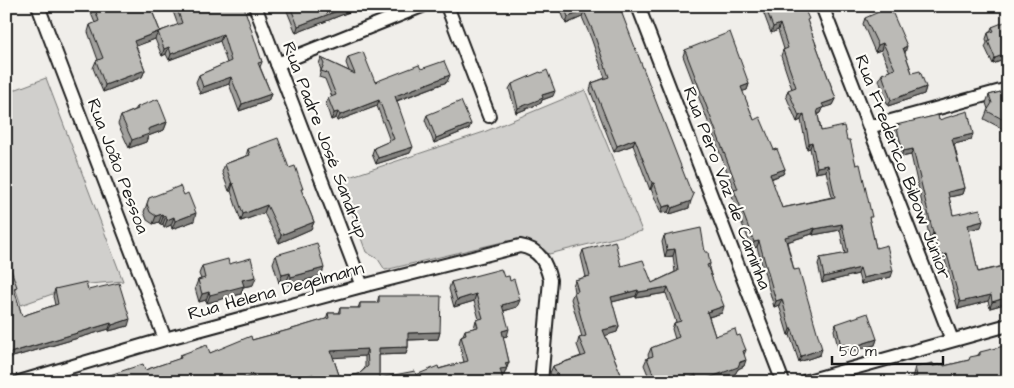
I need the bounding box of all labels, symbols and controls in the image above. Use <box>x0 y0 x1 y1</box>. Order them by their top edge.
street label: Rua Padre José Sandrup <box>276 38 374 242</box>
street label: Rua Frederico Bibow Júnior <box>849 51 957 283</box>
street label: Rua Pero Vaz de Caminha <box>677 83 777 293</box>
street label: Rua João Pessoa <box>81 95 155 237</box>
street label: Rua Helena Degelmann <box>185 255 367 328</box>
scale bar <box>832 333 943 365</box>
text: 50 m <box>839 341 877 362</box>

